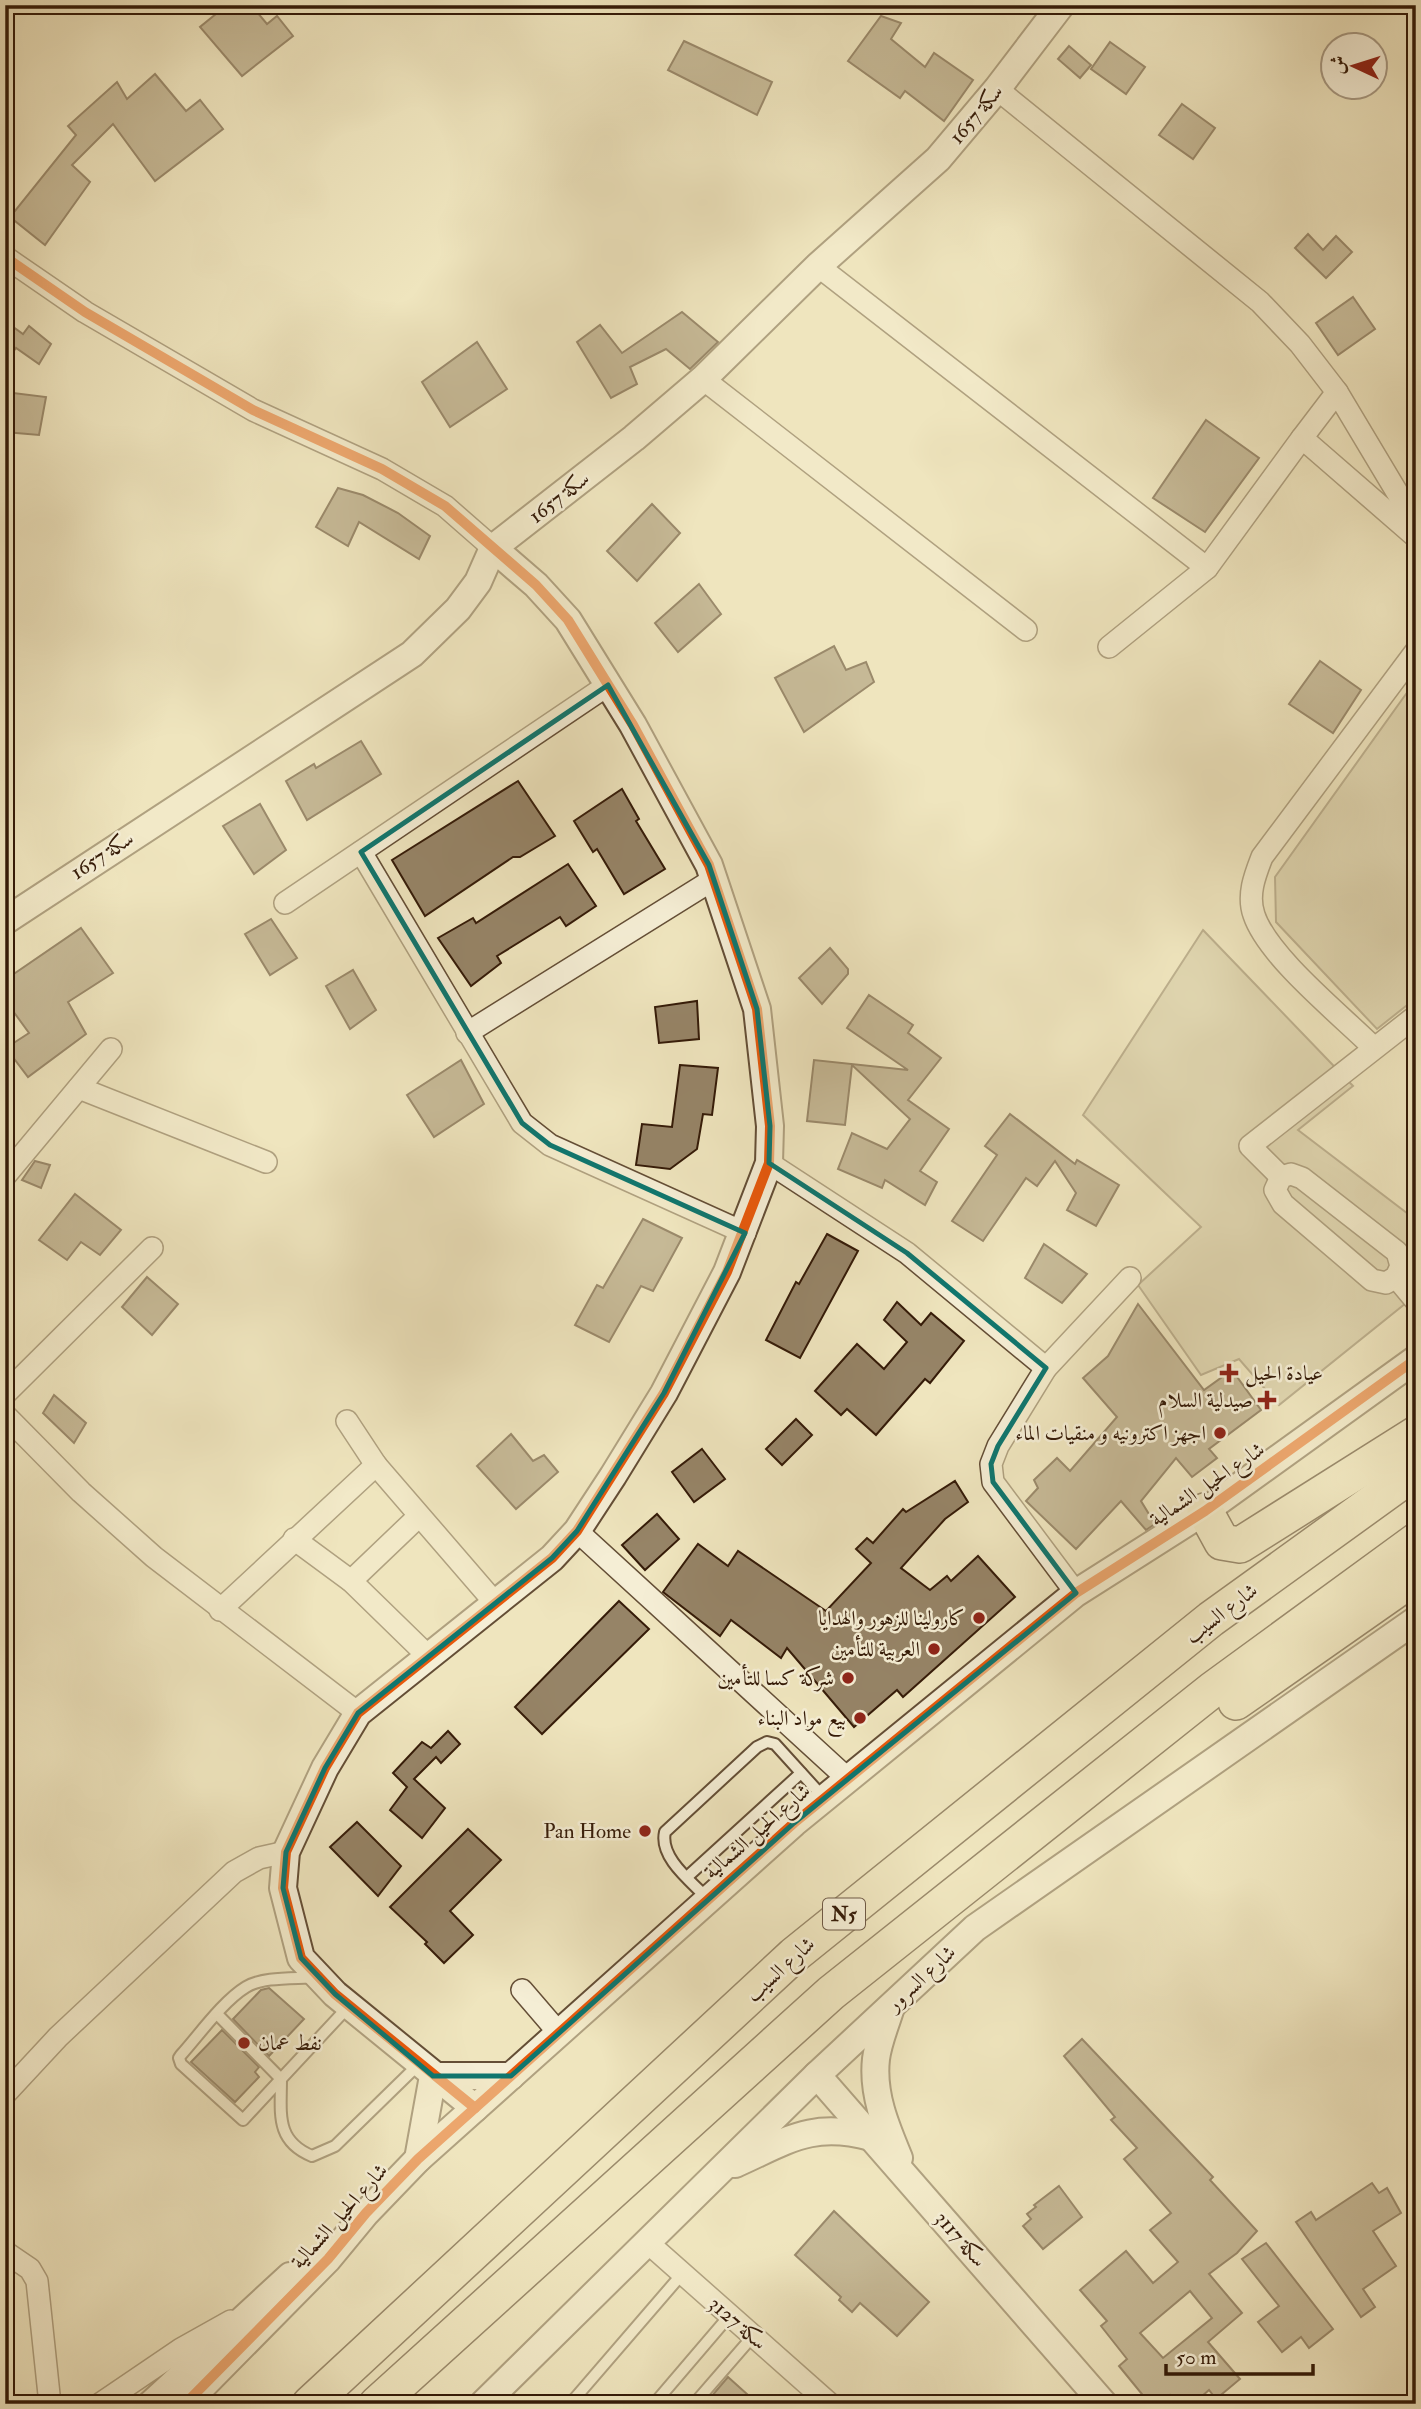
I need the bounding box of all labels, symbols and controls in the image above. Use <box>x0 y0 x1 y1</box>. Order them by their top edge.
north arrow <box>1320 32 1390 102</box>
text: ش <box>1325 55 1351 75</box>
street label: سكة 1657 <box>944 79 1009 150</box>
street label: سكة 1657 <box>523 465 595 530</box>
street label: سكة 1657 <box>66 825 139 886</box>
place label: عيادة الحيل <box>1245 1360 1323 1388</box>
marker: عيادة الحيل <box>1219 1363 1239 1383</box>
place label: صيدلية السلام <box>1158 1387 1253 1418</box>
marker: صيدلية السلام <box>1259 1392 1275 1408</box>
place label: اجهز اكترونيه و منقيات الماء <box>1015 1420 1206 1447</box>
marker: اجهز اكترونيه و منقيات الماء <box>1212 1425 1228 1441</box>
street label: شارع الحيل الشمالية <box>1145 1436 1272 1536</box>
street label: شارع السيب <box>1179 1577 1266 1653</box>
place label: كارولينا للزهور والهدايا <box>818 1605 965 1632</box>
marker: كارولينا للزهور والهدايا <box>971 1610 987 1626</box>
place label: العربية للتأمين <box>831 1634 920 1663</box>
marker: العربية للتأمين <box>926 1641 942 1657</box>
place label: شركة كسا للتأمين <box>717 1663 834 1692</box>
marker: شركة كسا للتأمين <box>840 1670 856 1686</box>
place label: بيع مواد البناء <box>757 1705 846 1737</box>
marker: بيع مواد البناء <box>852 1710 868 1726</box>
street label: شارع الحيل الشمالية <box>698 1777 819 1888</box>
place label: Pan Home <box>543 1818 631 1845</box>
marker: Pan Home <box>637 1823 653 1839</box>
road number: N5 <box>823 1898 865 1930</box>
street label: شارع السيب <box>740 1931 824 2011</box>
street label: شارع السرور <box>879 1939 965 2022</box>
place label: نفط عمان <box>258 2030 322 2057</box>
marker: نفط عمان <box>236 2035 252 2051</box>
street label: شارع الحيل الشمالية <box>285 2158 397 2278</box>
street label: سكة 3117 <box>929 2206 992 2273</box>
street label: سكة 3127 <box>703 2291 773 2356</box>
scale bar <box>1166 2332 1312 2376</box>
text: 50 m <box>1176 2344 1217 2371</box>

